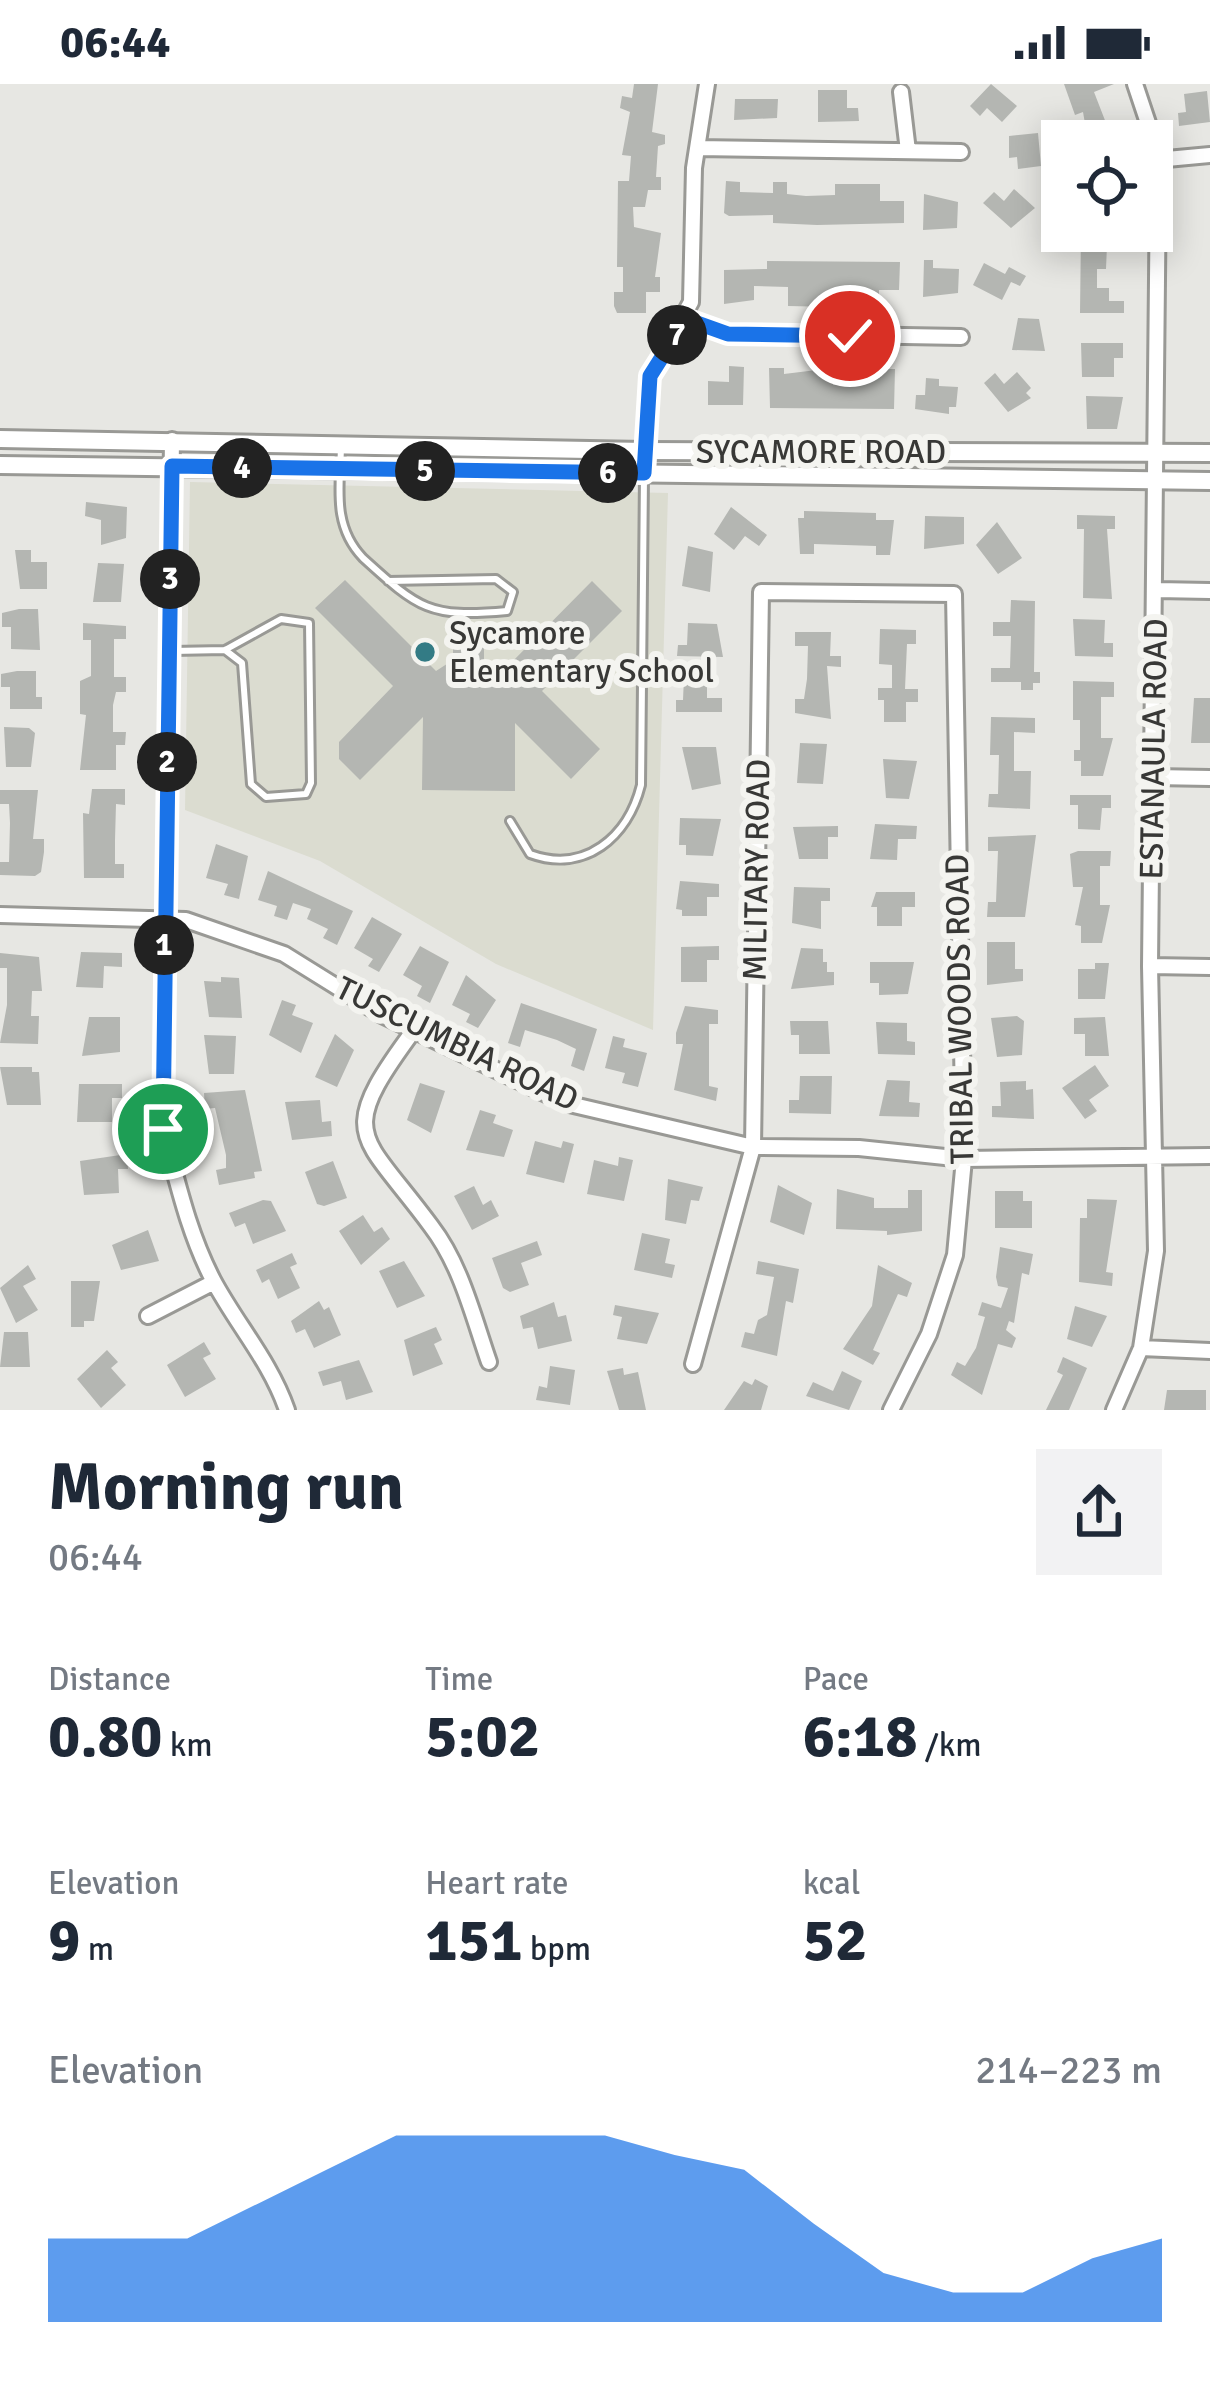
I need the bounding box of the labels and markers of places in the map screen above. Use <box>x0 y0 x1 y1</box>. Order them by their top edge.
pin <box>799 285 901 387</box>
pin: 7 <box>647 305 707 365</box>
pin: 4 <box>212 438 272 498</box>
pin: 5 <box>395 441 455 501</box>
pin: 6 <box>578 443 638 503</box>
pin: 3 <box>140 549 200 609</box>
place label: Sycamore Elementary School <box>449 613 714 692</box>
marker: Sycamore Elementary School <box>412 639 438 665</box>
pin: 2 <box>137 732 197 792</box>
pin: 1 <box>134 915 194 975</box>
pin <box>112 1078 214 1180</box>

